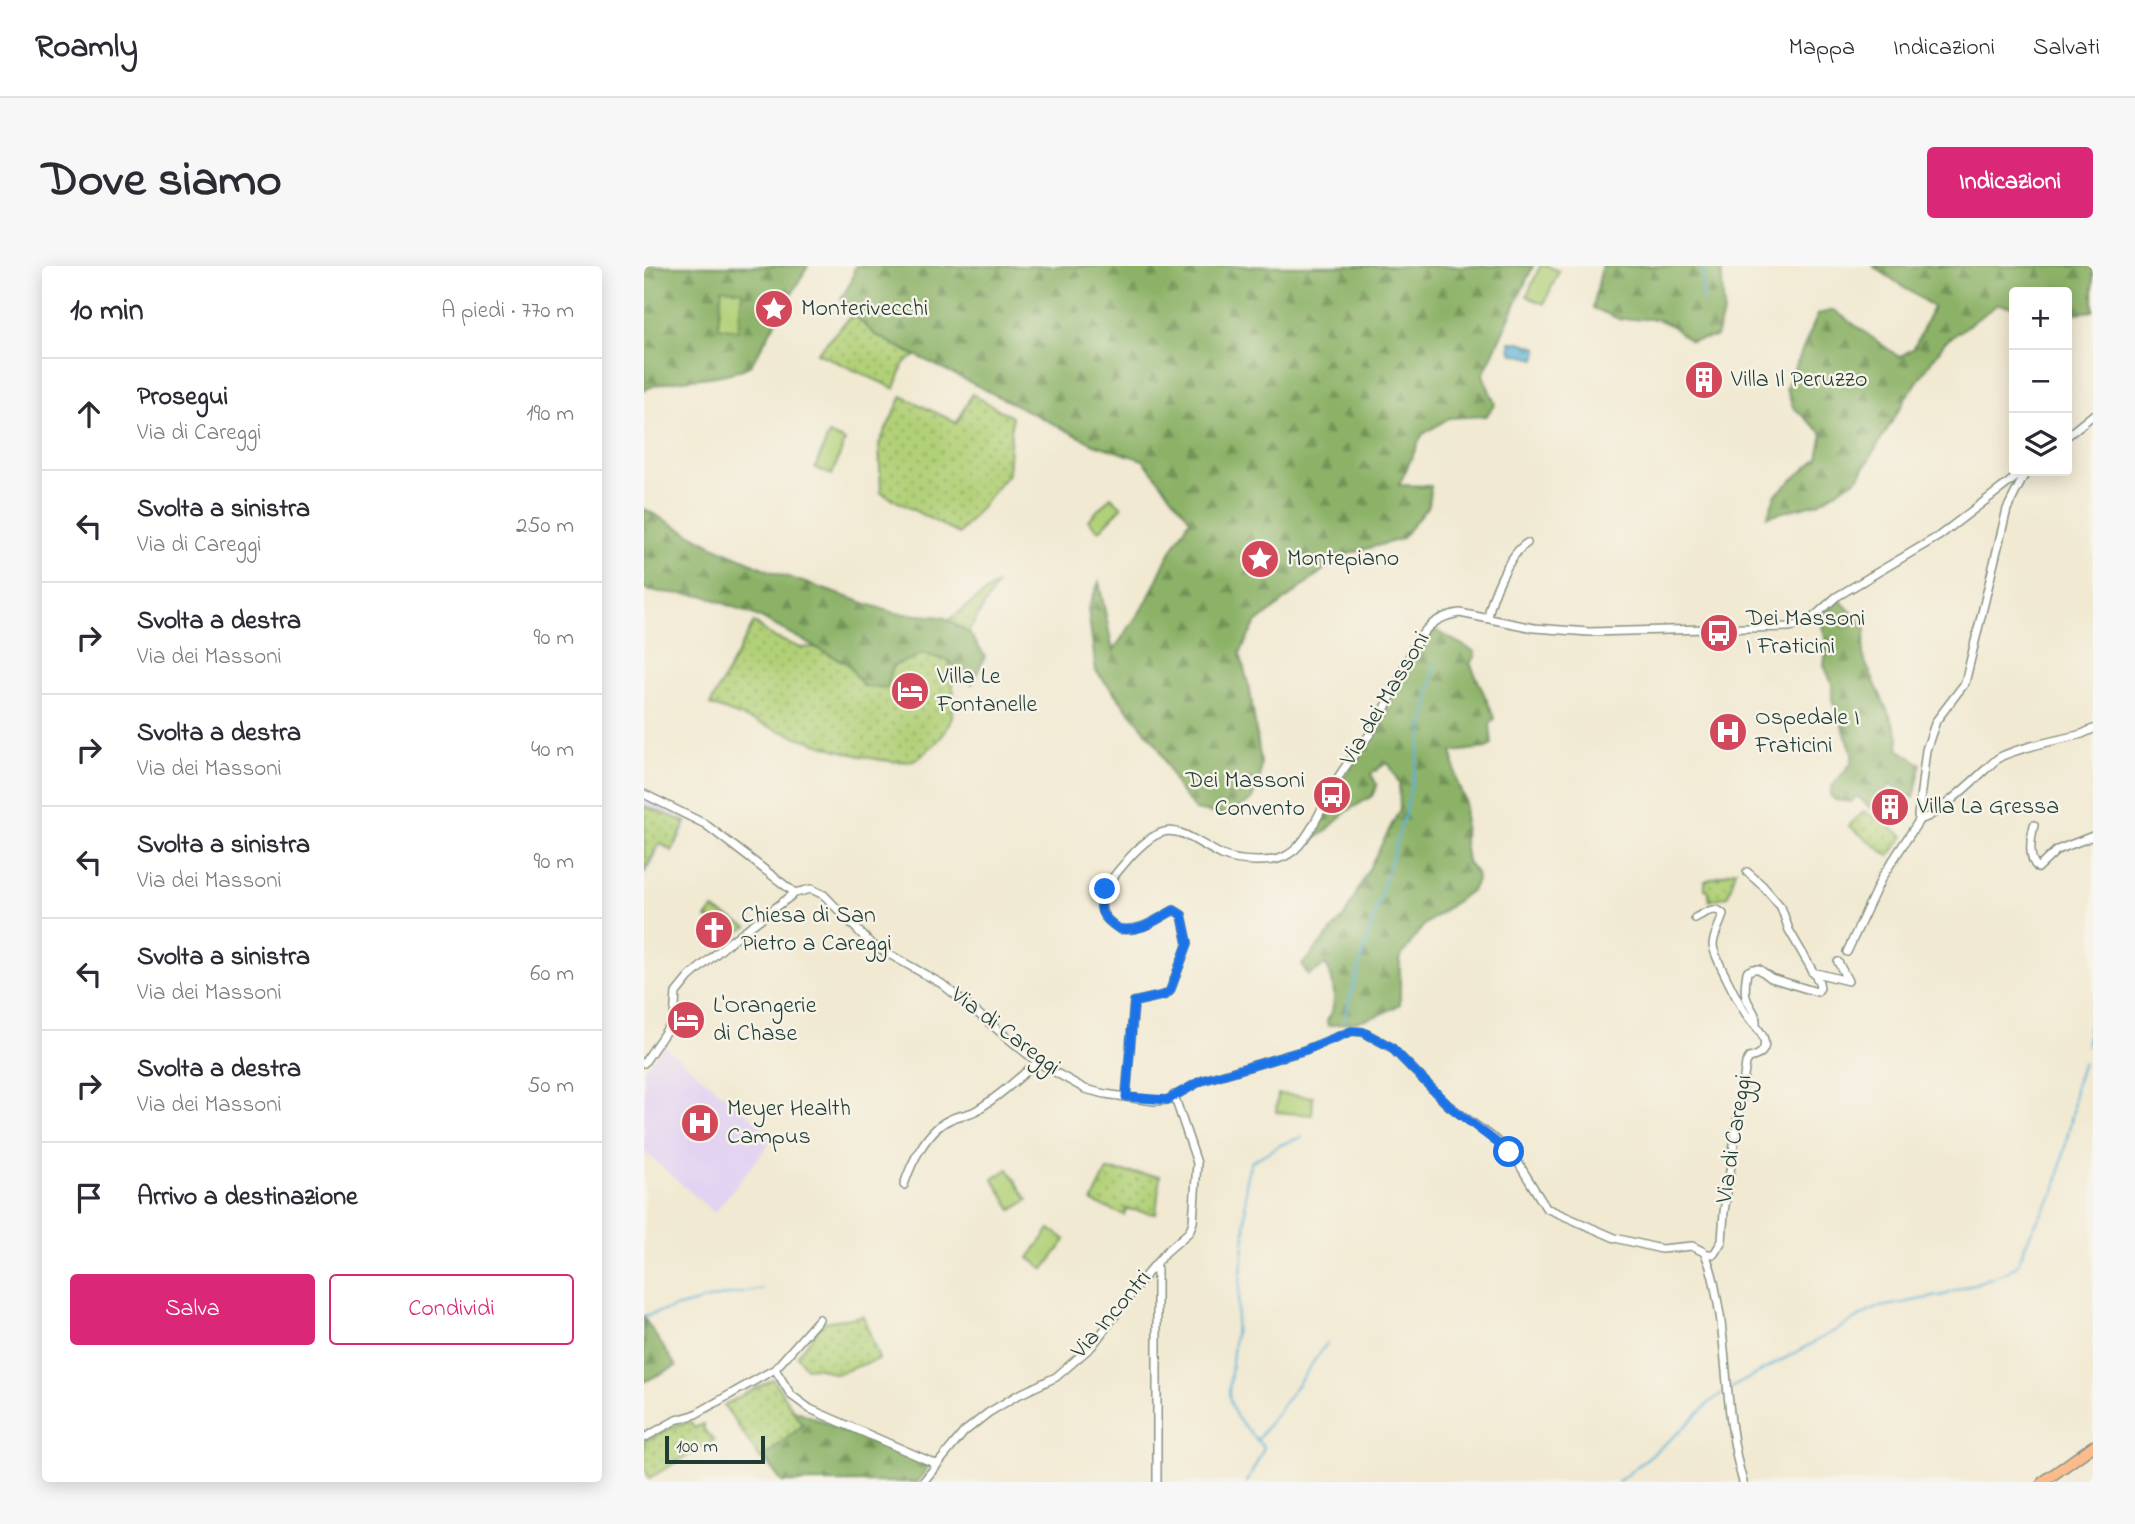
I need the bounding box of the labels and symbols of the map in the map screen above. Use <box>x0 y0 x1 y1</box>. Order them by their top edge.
place icon: Monterivecchi <box>753 288 795 330</box>
place label: Monterivecchi <box>801 292 928 327</box>
building icon: Villa Il Peruzzo <box>1683 359 1725 401</box>
place label: Villa Il Peruzzo <box>1730 363 1867 398</box>
place icon: Montepiano <box>1239 538 1281 580</box>
place label: Montepiano <box>1287 542 1399 577</box>
place label: Dei Massoni I Fraticini <box>1745 602 1865 665</box>
bus stop icon: Dei Massoni I Fraticini <box>1698 612 1740 654</box>
street label: Via dei Massoni <box>1332 625 1440 774</box>
place label: Villa Le Fontanelle <box>936 660 1037 723</box>
hotel icon: Villa Le Fontanelle <box>889 670 931 712</box>
place label: Ospedale I Fraticini <box>1754 701 1860 764</box>
hospital icon: Ospedale I Fraticini <box>1707 711 1749 753</box>
place label: Dei Massoni Convento <box>1185 764 1305 827</box>
bus stop icon: Dei Massoni Convento <box>1311 774 1353 816</box>
building icon: Villa La Gressa <box>1869 786 1911 828</box>
place label: Villa La Gressa <box>1916 790 2059 825</box>
route end <box>1089 873 1120 904</box>
place label: Chiesa di San Pietro a Careggi <box>741 899 892 962</box>
church icon: Chiesa di San Pietro a Careggi <box>693 909 735 951</box>
street label: Via di Careggi <box>942 978 1067 1085</box>
place label: L'Orangerie di Chase <box>713 989 817 1052</box>
hotel icon: L'Orangerie di Chase <box>665 999 707 1041</box>
street label: Via di Careggi <box>1707 1072 1762 1207</box>
place label: Meyer Health Campus <box>727 1092 851 1155</box>
hospital icon: Meyer Health Campus <box>679 1102 721 1144</box>
route start <box>1493 1136 1524 1167</box>
street label: Via Incontri <box>1063 1263 1161 1368</box>
scale bar <box>665 1433 765 1465</box>

